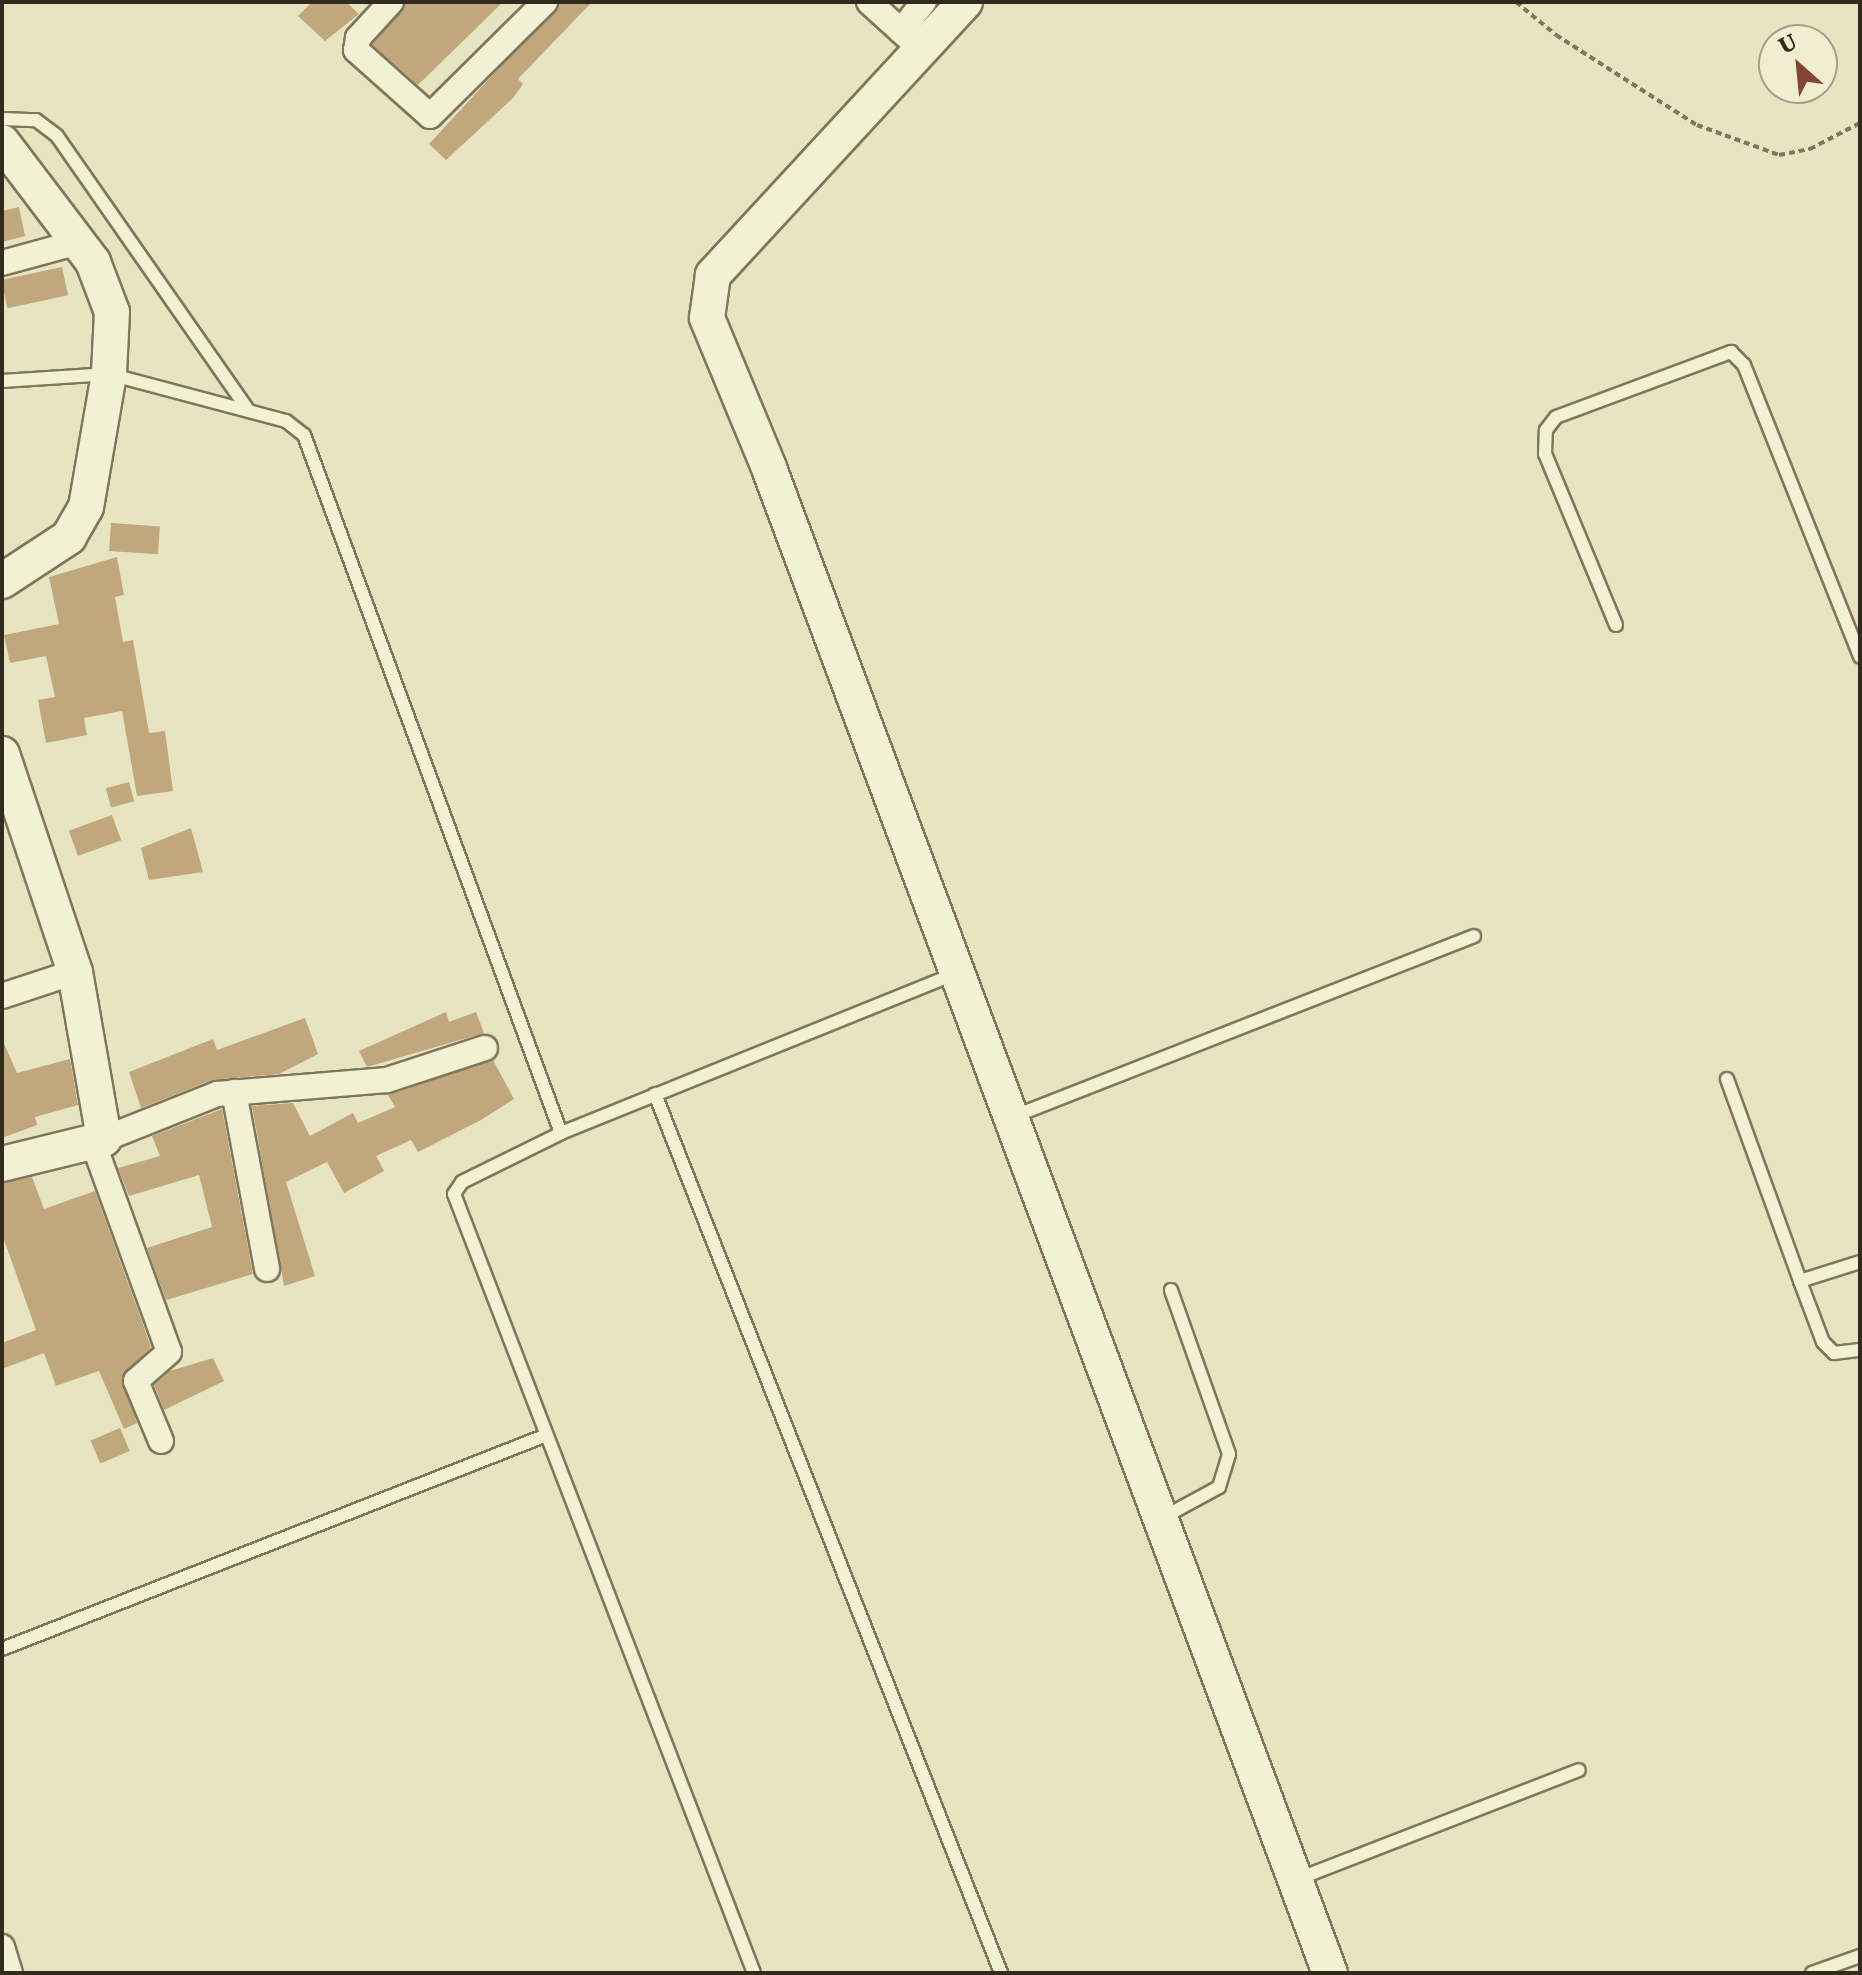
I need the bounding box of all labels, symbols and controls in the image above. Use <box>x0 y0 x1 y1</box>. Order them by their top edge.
north arrow <box>1758 24 1838 104</box>
text: U <box>1775 29 1801 59</box>

